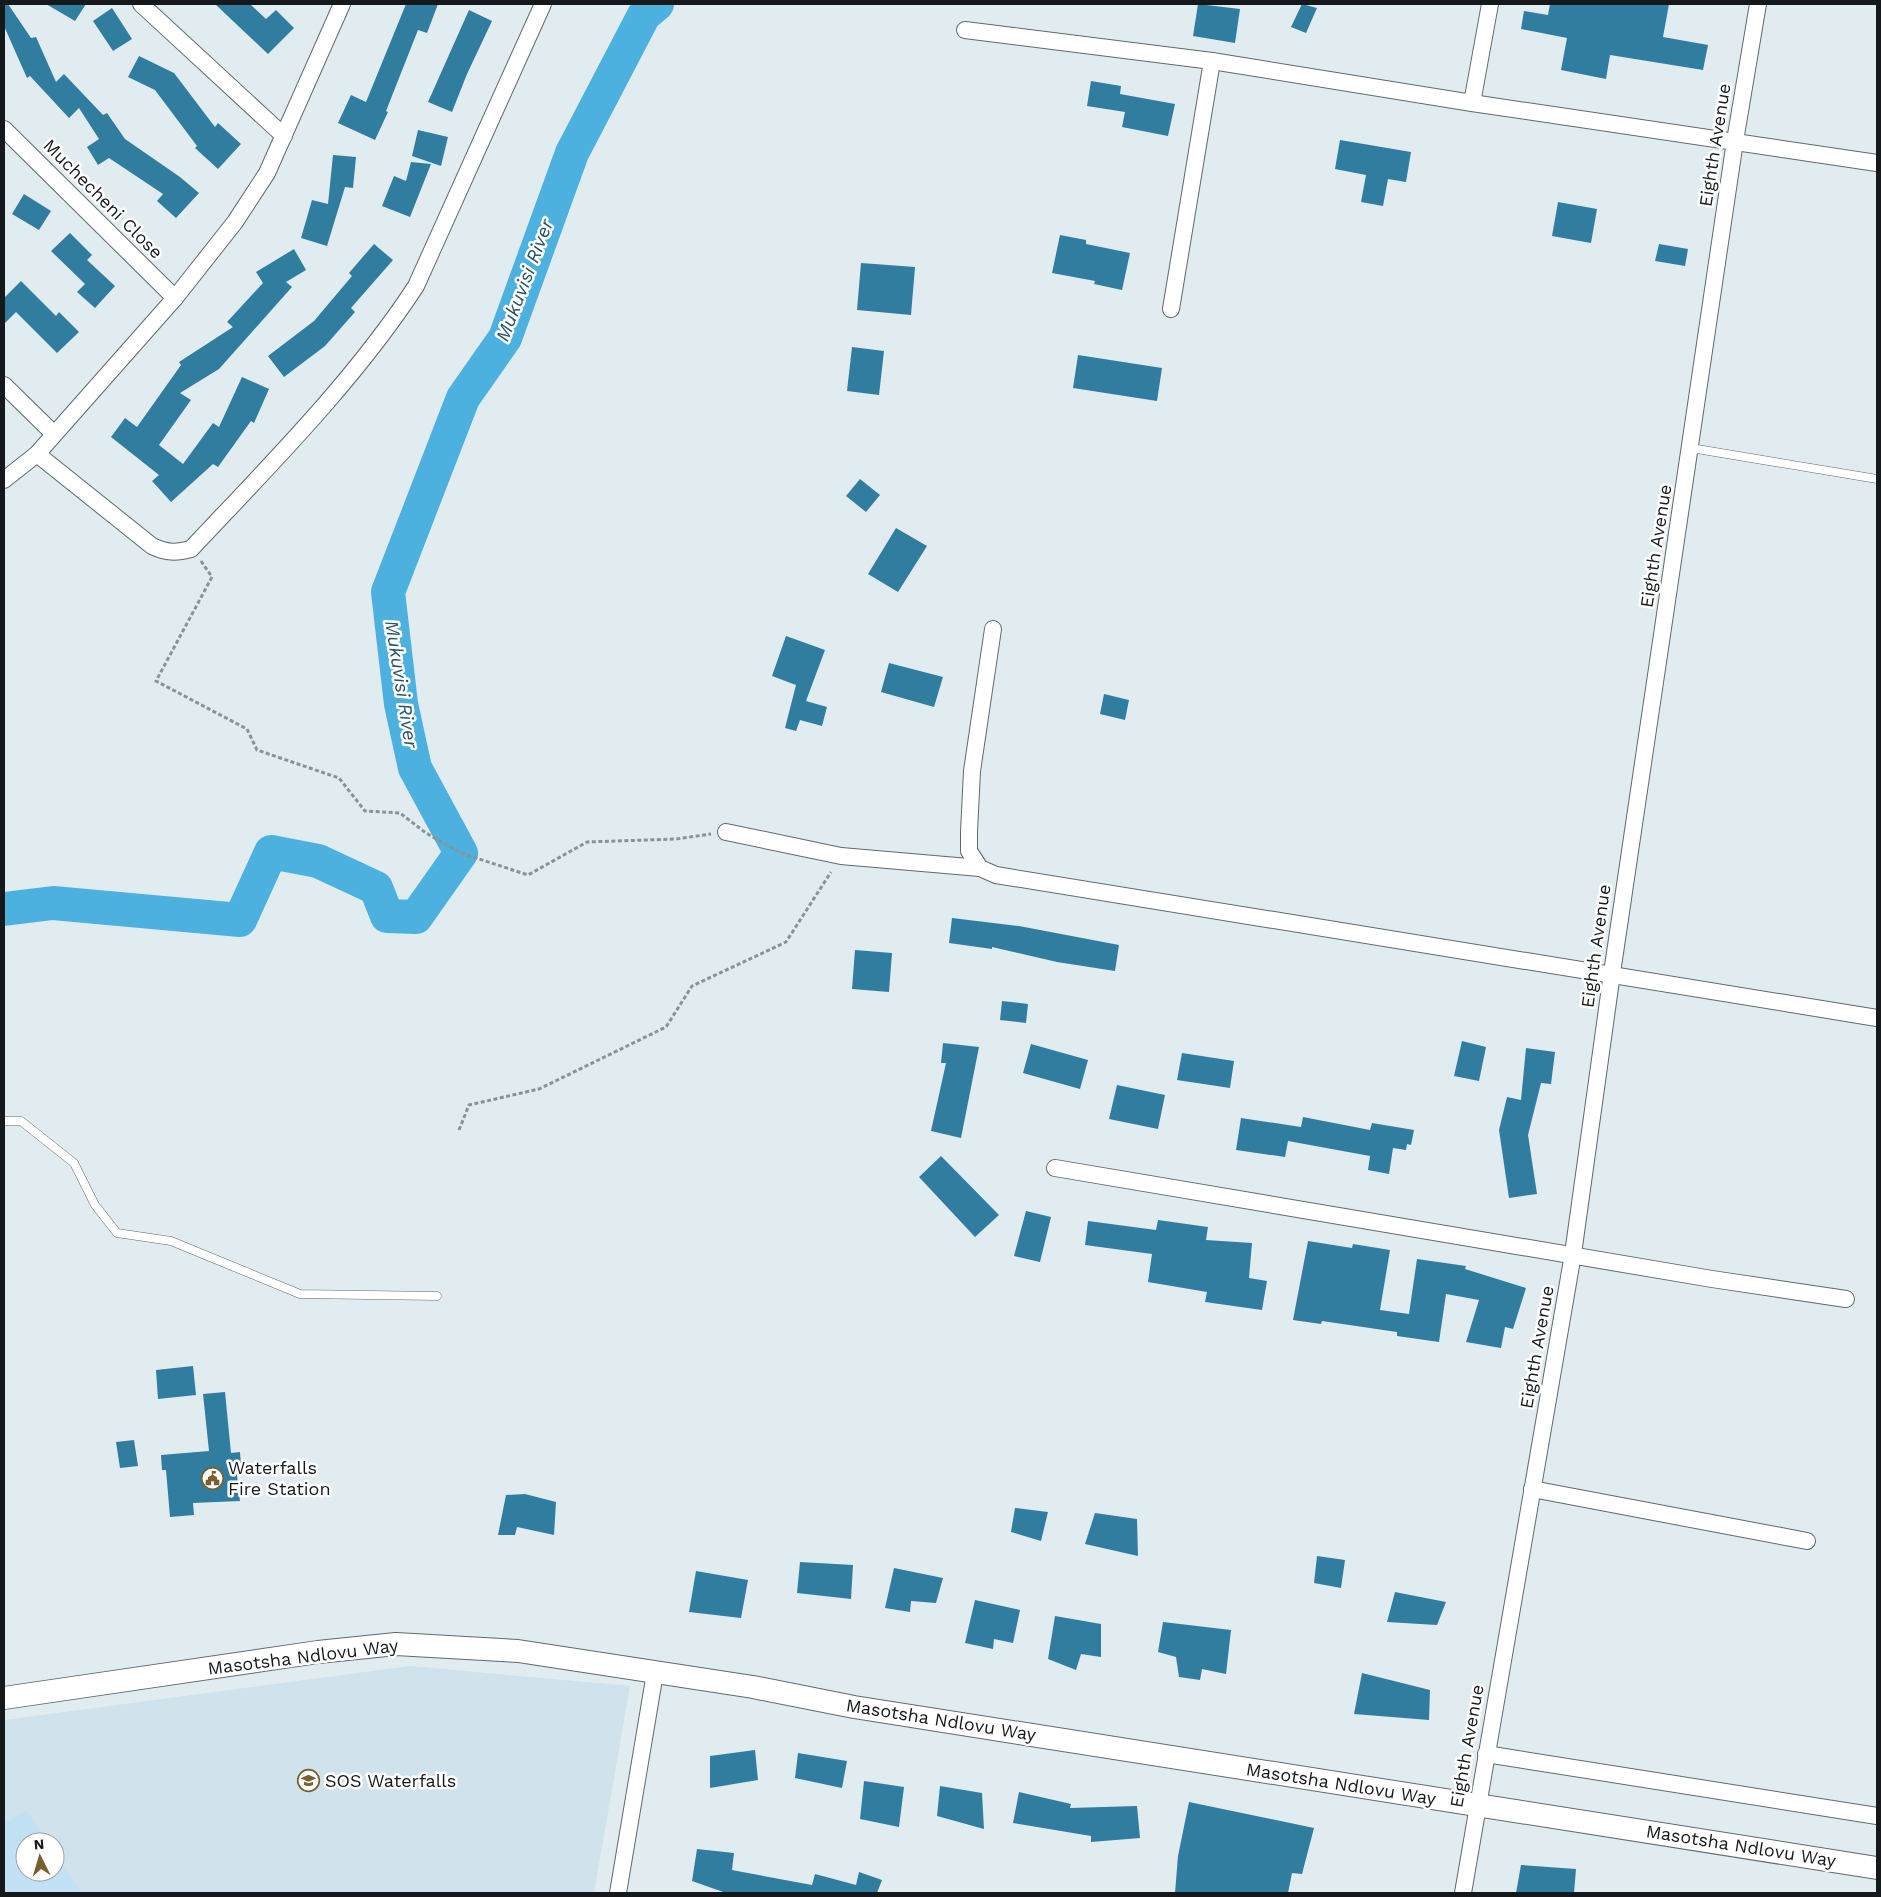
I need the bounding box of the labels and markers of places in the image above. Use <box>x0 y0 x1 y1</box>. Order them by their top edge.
place label: Waterfalls Fire Station <box>228 1457 331 1499</box>
public building icon: Waterfalls Fire Station <box>200 1466 224 1490</box>
school or university icon: SOS Waterfalls <box>297 1769 321 1793</box>
place label: SOS Waterfalls <box>325 1770 456 1791</box>

